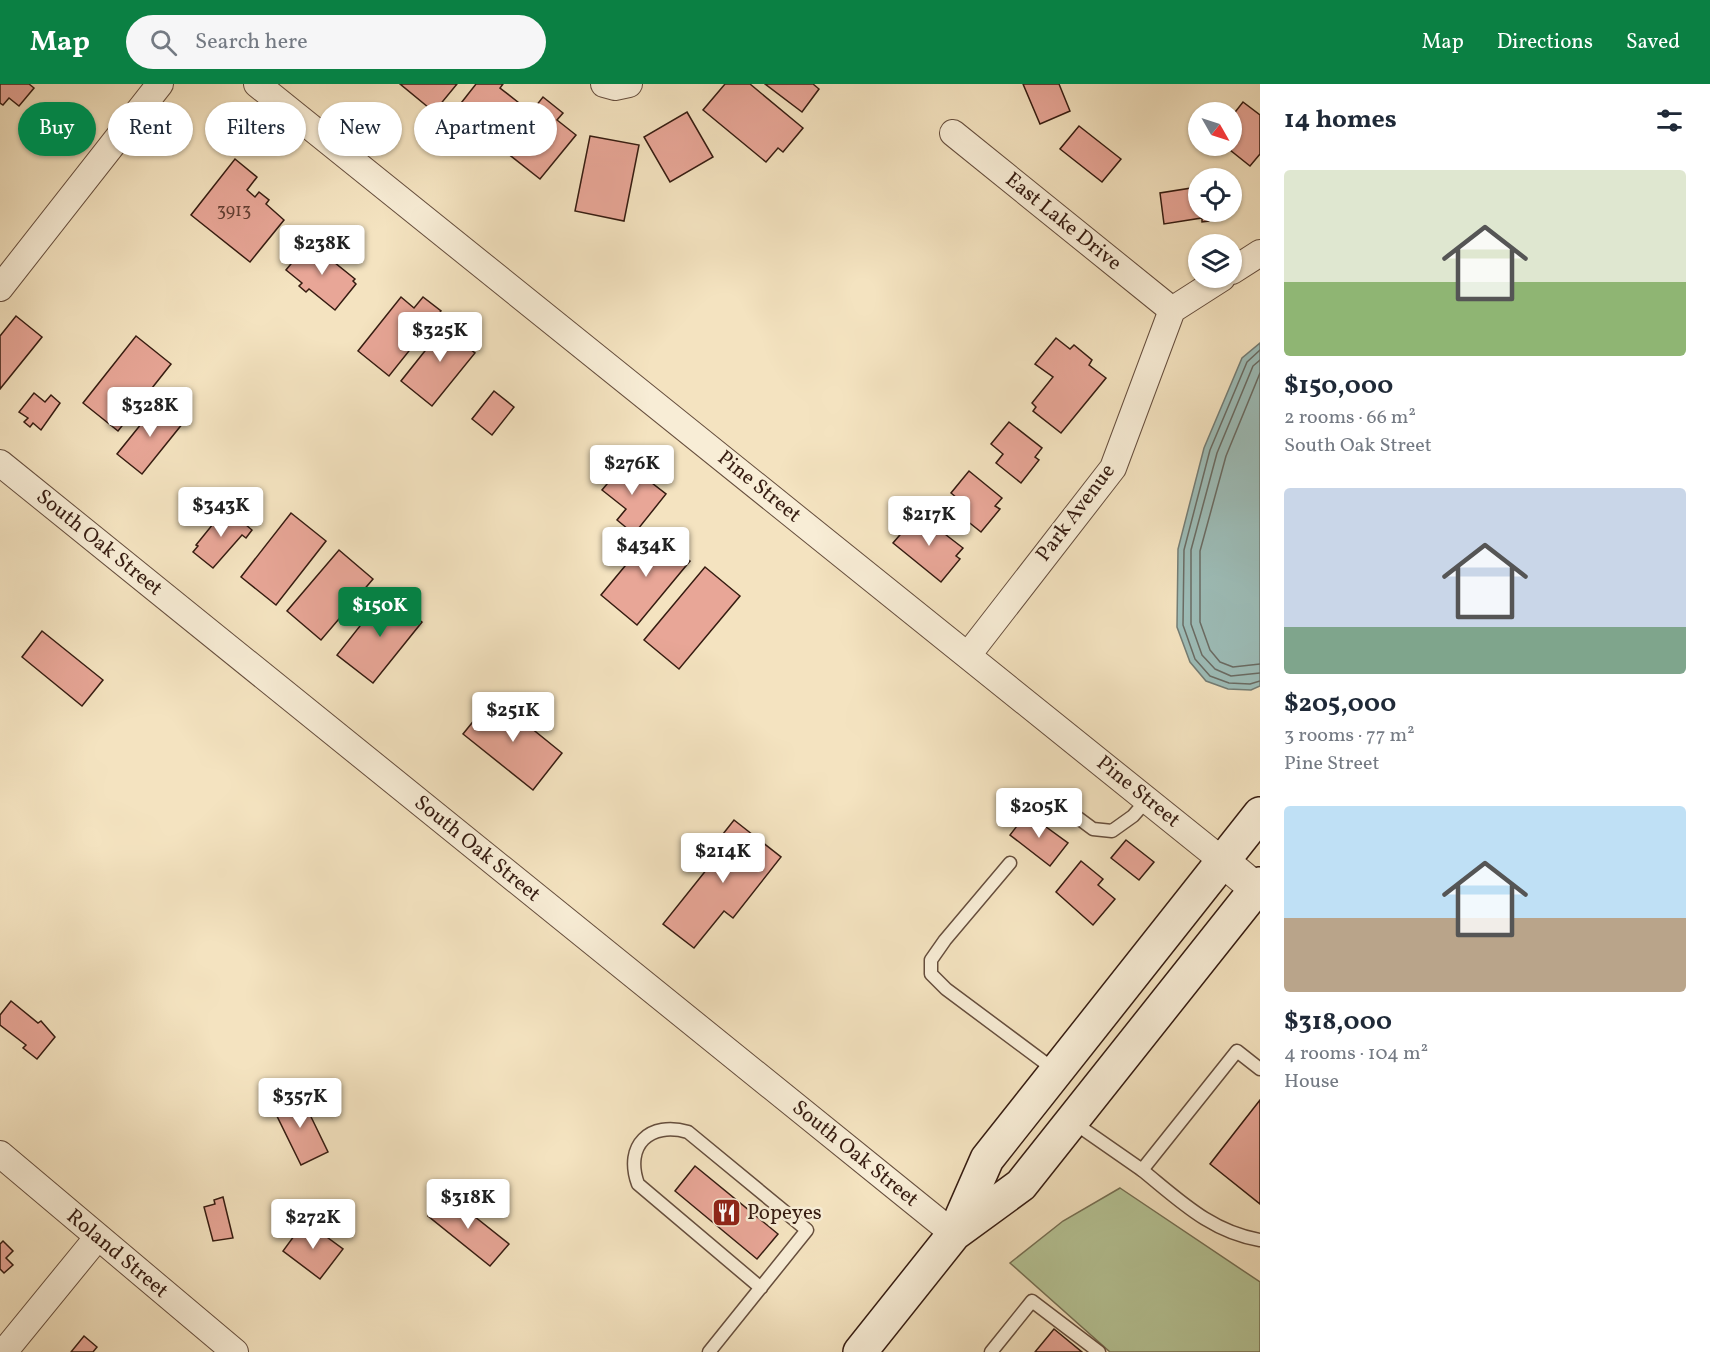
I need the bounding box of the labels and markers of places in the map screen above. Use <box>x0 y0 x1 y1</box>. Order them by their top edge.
pin: $238K <box>280 225 364 276</box>
pin: $325K <box>398 312 482 363</box>
pin: $328K <box>108 387 192 438</box>
pin: $276K <box>590 445 674 496</box>
pin: $343K <box>179 487 263 538</box>
pin: $217K <box>887 496 971 547</box>
pin: $434K <box>604 527 688 578</box>
pin: $150K <box>338 587 422 638</box>
pin: $251K <box>471 692 555 743</box>
pin: $205K <box>997 788 1081 839</box>
pin: $214K <box>681 833 765 884</box>
pin: $357K <box>258 1078 342 1129</box>
pin: $318K <box>426 1179 510 1230</box>
restaurant icon: Popeyes <box>710 1197 742 1229</box>
pin: $272K <box>271 1199 355 1250</box>
place label: Popeyes <box>747 1199 822 1228</box>

